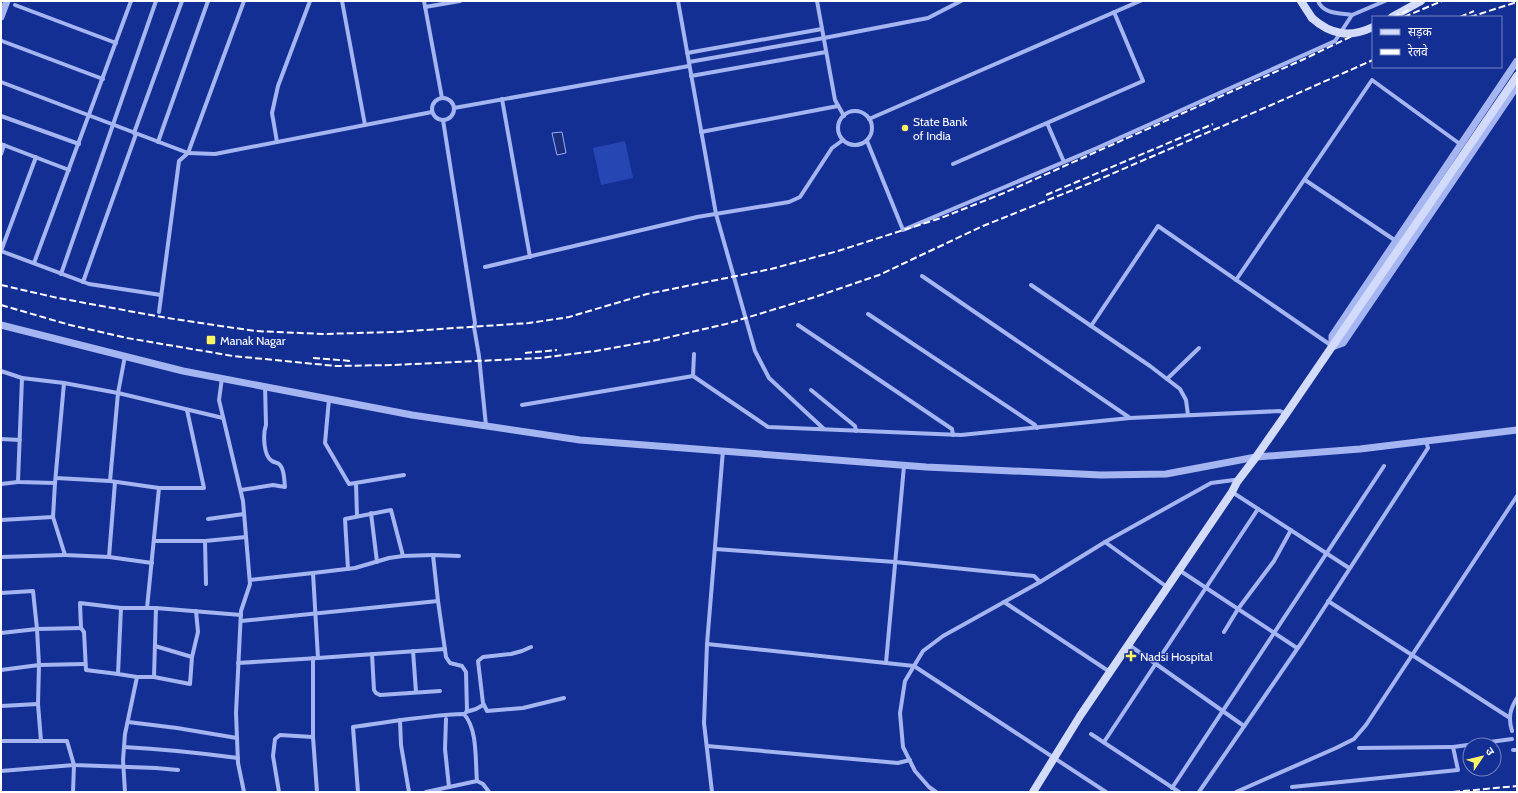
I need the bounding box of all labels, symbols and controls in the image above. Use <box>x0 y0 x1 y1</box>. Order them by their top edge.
legend <box>1372 16 1502 68</box>
text: सड़क <box>1408 24 1433 39</box>
text: रेलवे <box>1408 44 1428 59</box>
place label: State Bank of India <box>913 114 968 143</box>
marker: State Bank of India <box>900 123 910 133</box>
place label: Manak Nagar <box>220 333 286 348</box>
marker: Manak Nagar <box>205 334 217 346</box>
place label: Nadsi Hospital <box>1140 649 1213 664</box>
marker: Nadsi Hospital <box>1125 650 1137 662</box>
north arrow <box>1462 737 1502 777</box>
text: उ <box>1483 745 1498 758</box>

